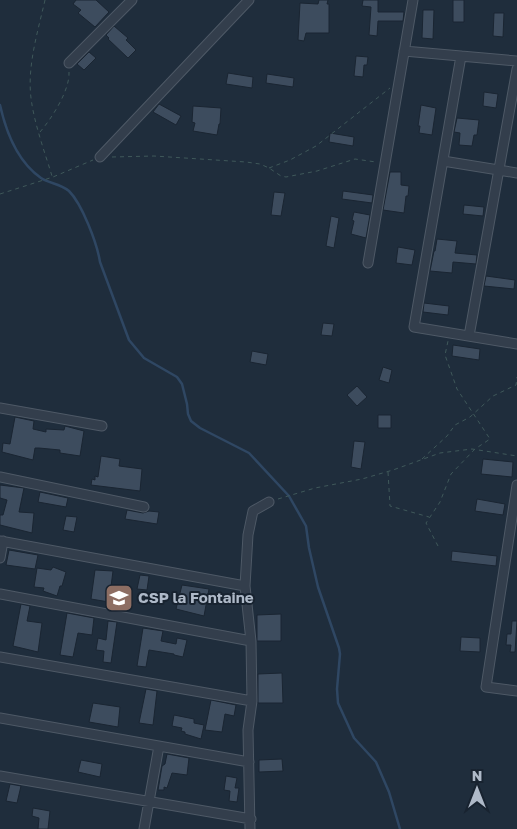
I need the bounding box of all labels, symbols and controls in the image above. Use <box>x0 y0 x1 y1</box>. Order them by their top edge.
school or university icon: CSP la Fontaine <box>104 583 134 613</box>
place label: CSP la Fontaine <box>138 588 254 606</box>
north arrow <box>452 764 502 814</box>
text: N <box>472 767 482 784</box>

